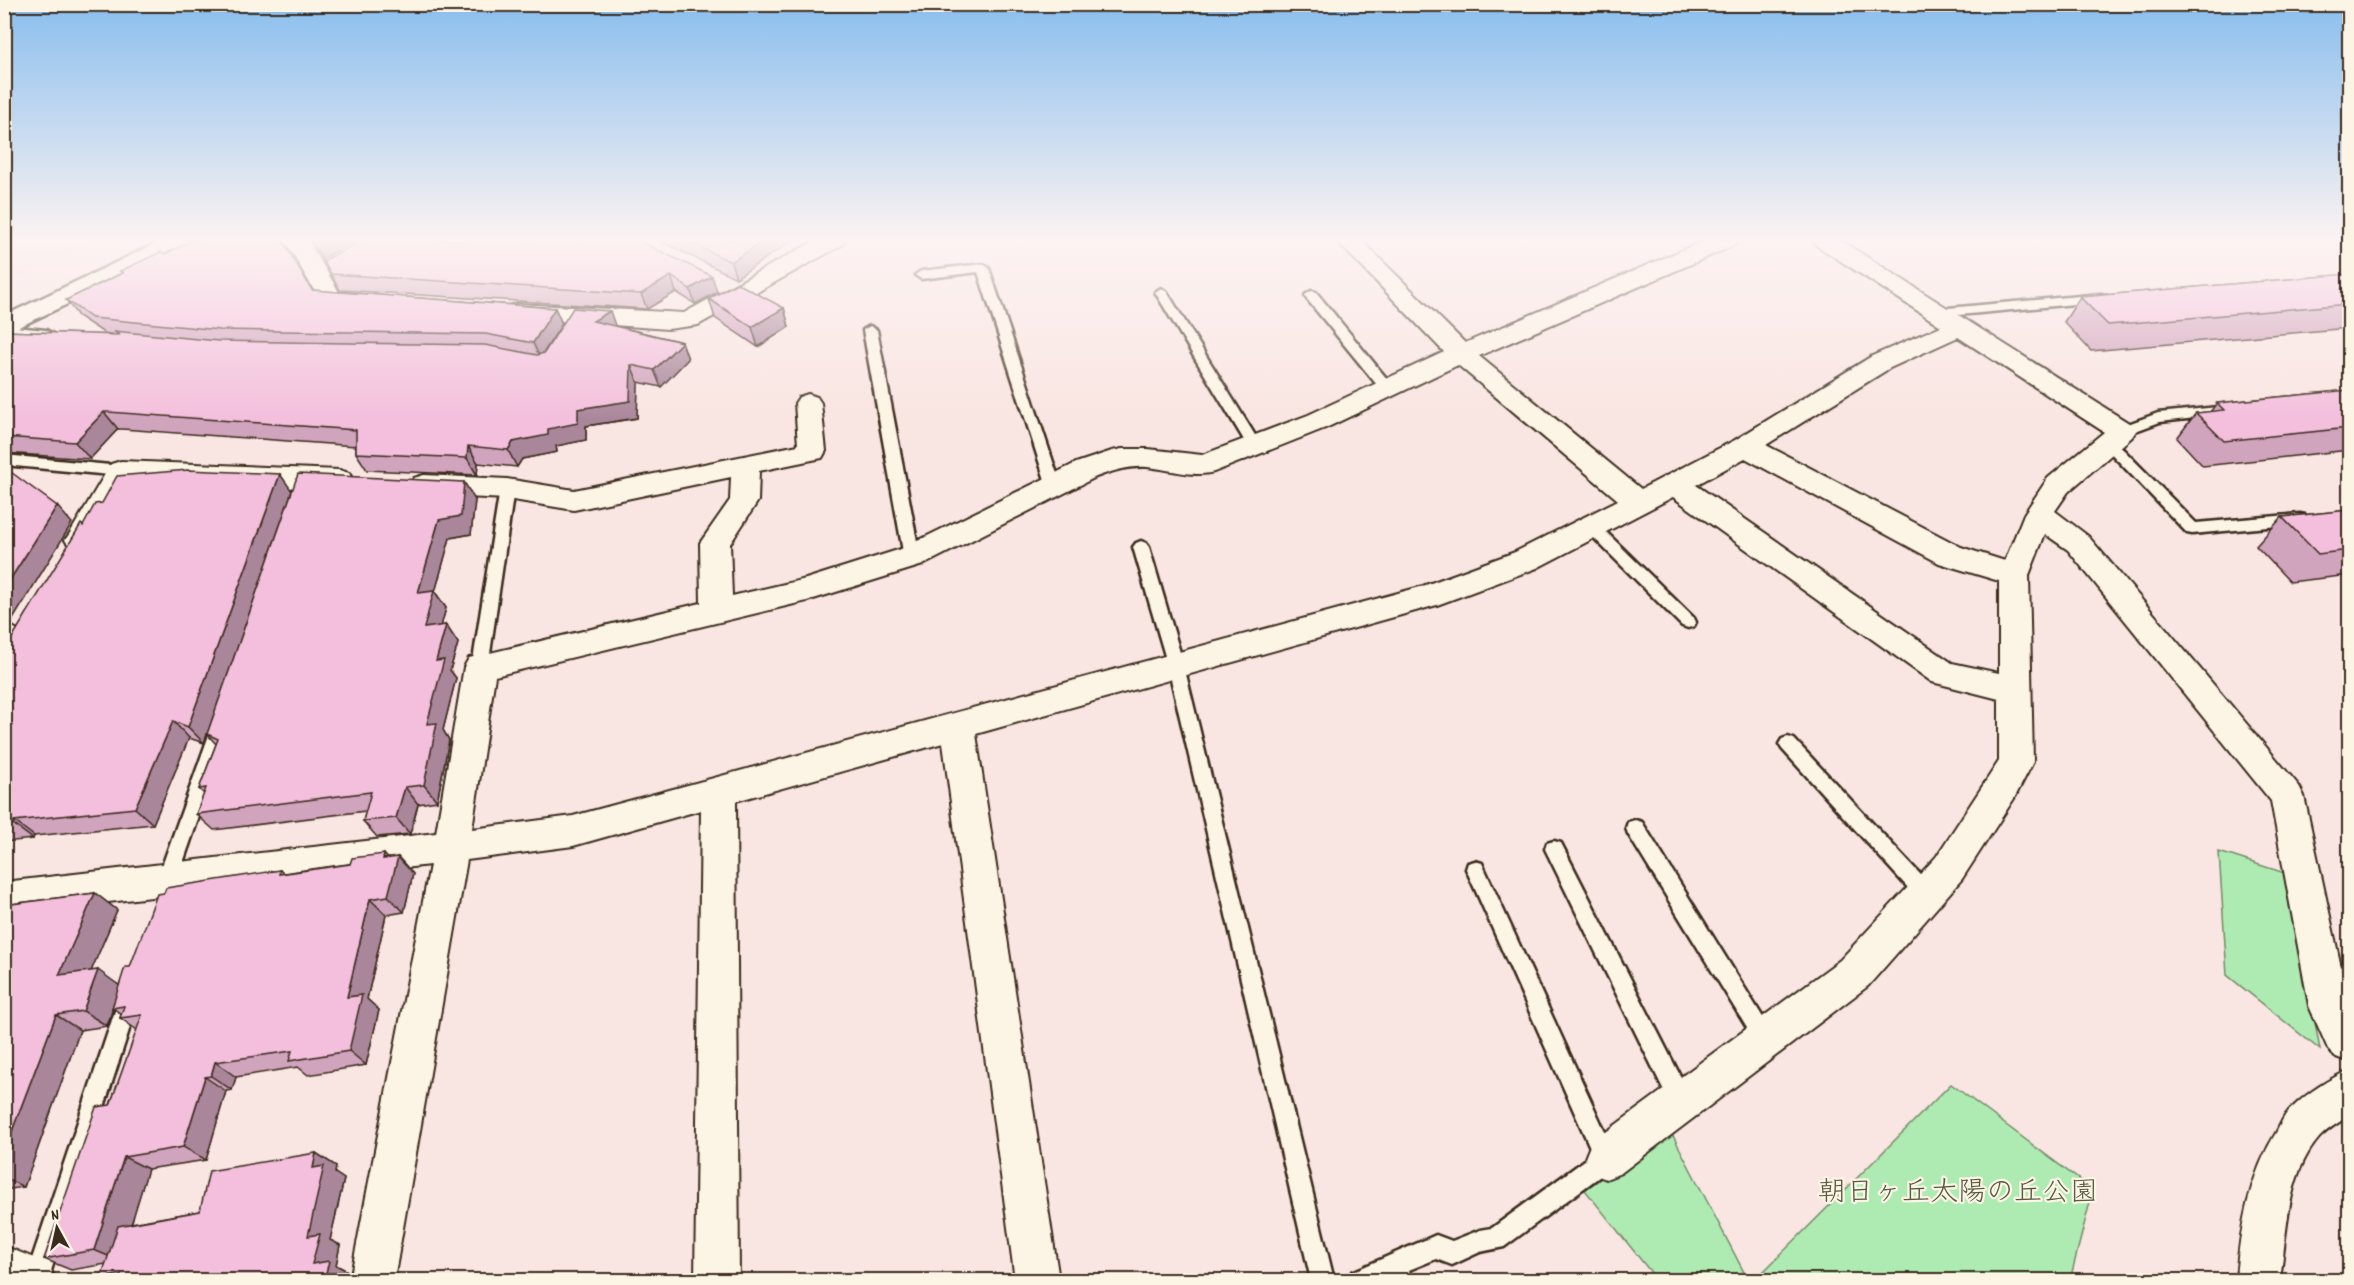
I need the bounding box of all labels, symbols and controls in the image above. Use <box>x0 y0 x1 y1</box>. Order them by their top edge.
park label: 朝日ヶ丘太陽の丘公園 <box>1818 1175 2098 1215</box>
north arrow <box>27 1198 87 1258</box>
text: N <box>50 1204 61 1228</box>

